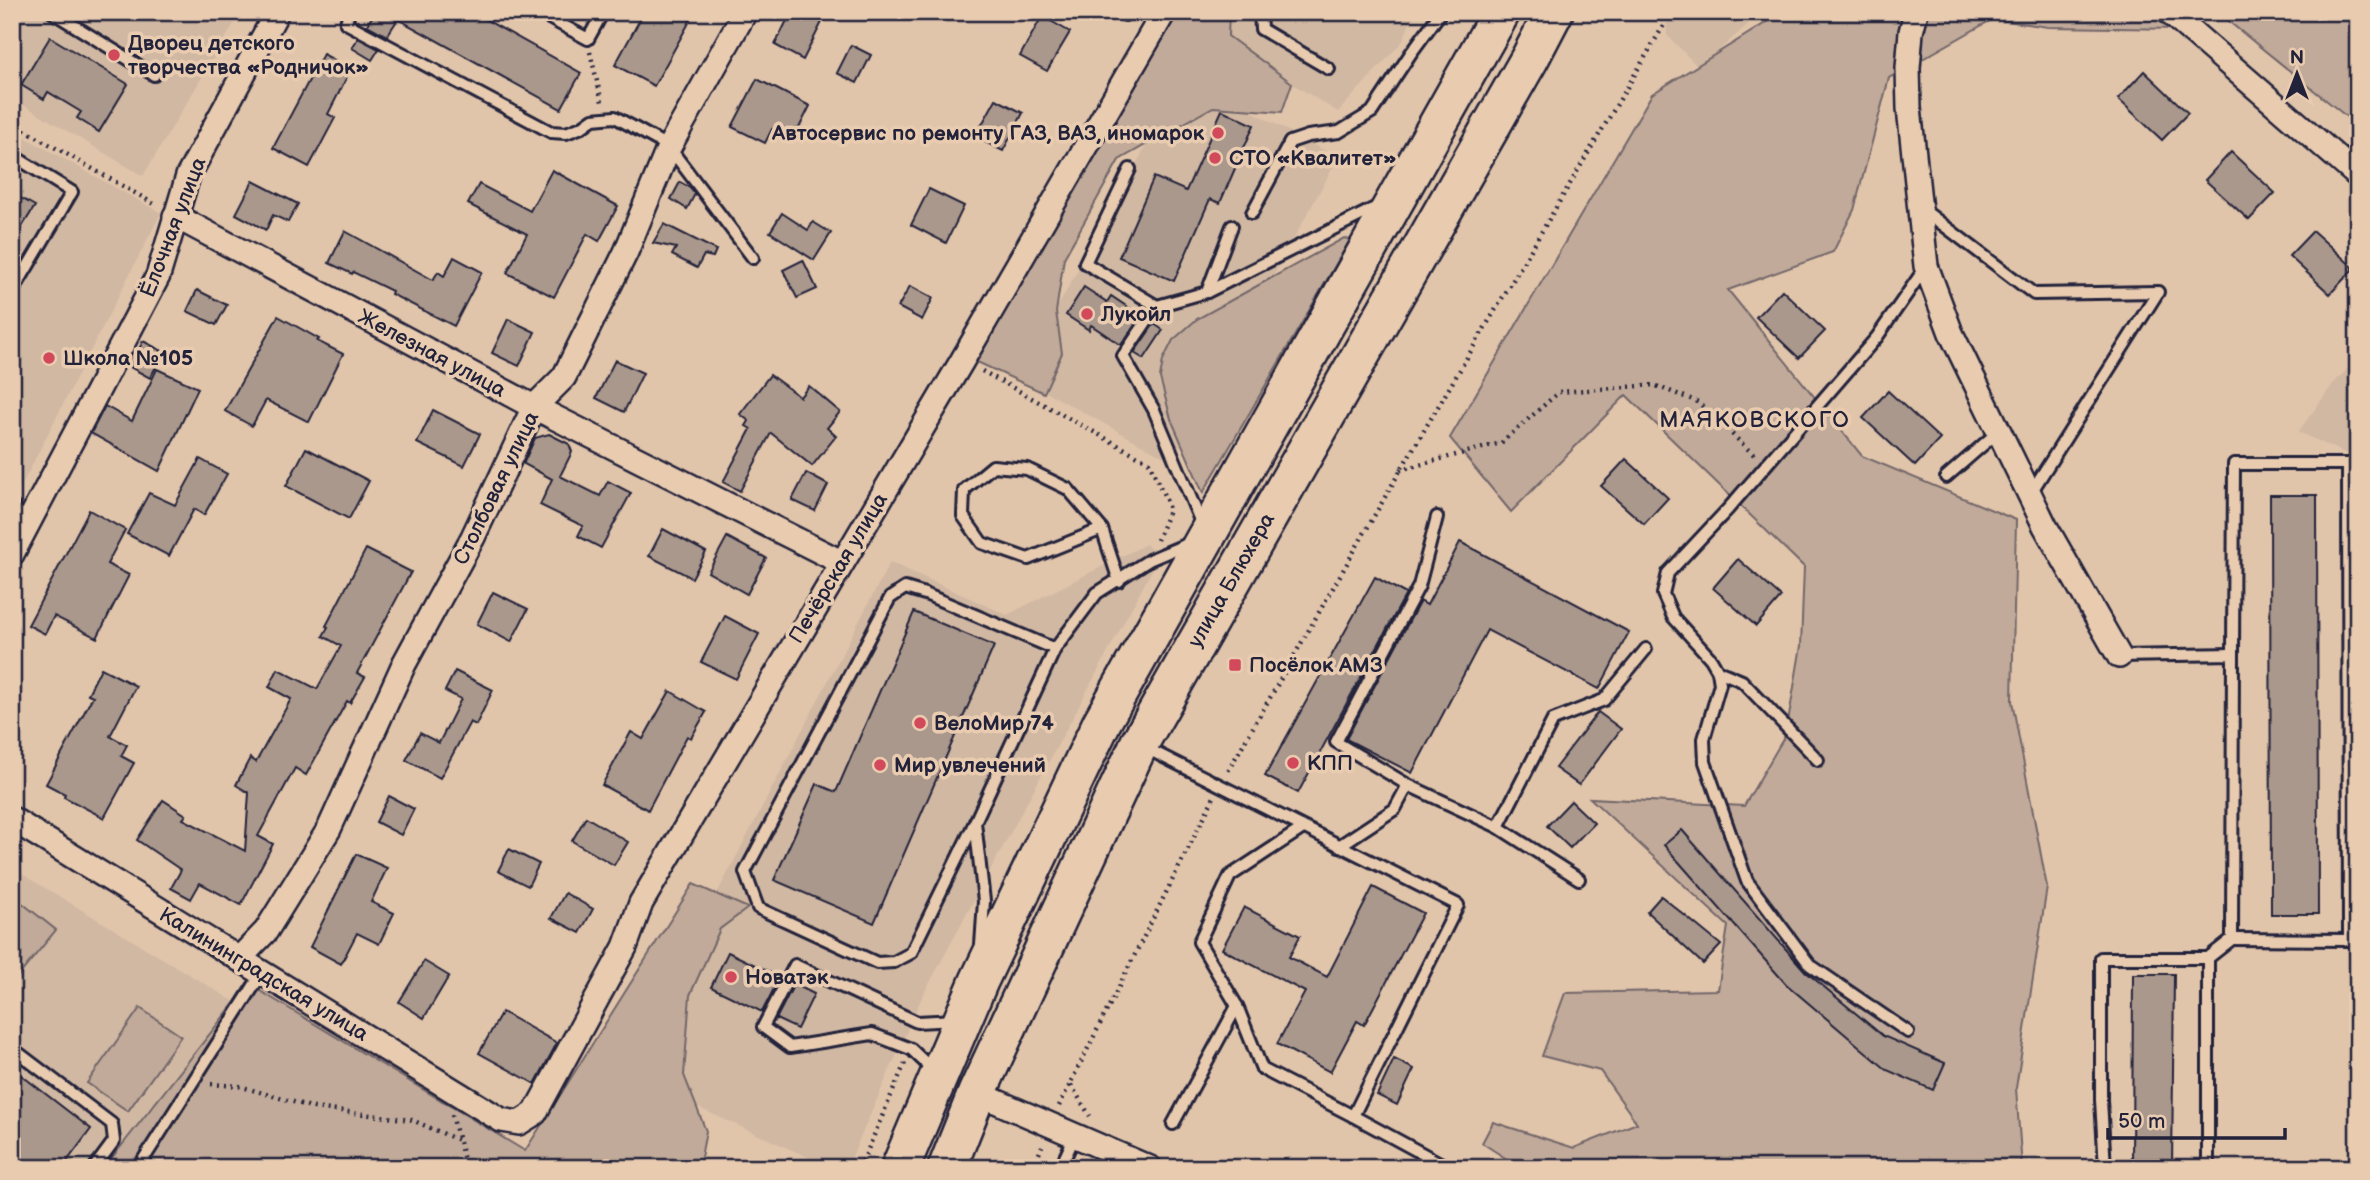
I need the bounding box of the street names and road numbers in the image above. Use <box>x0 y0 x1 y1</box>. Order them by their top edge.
street label: Ёлочная улица <box>135 153 212 301</box>
street label: Железная улица <box>354 304 510 403</box>
street label: Столбовая улица <box>448 407 545 569</box>
street label: Печёрская улица <box>784 488 893 648</box>
street label: улица Блюхера <box>1183 508 1280 652</box>
street label: Калининградская улица <box>155 902 373 1047</box>

